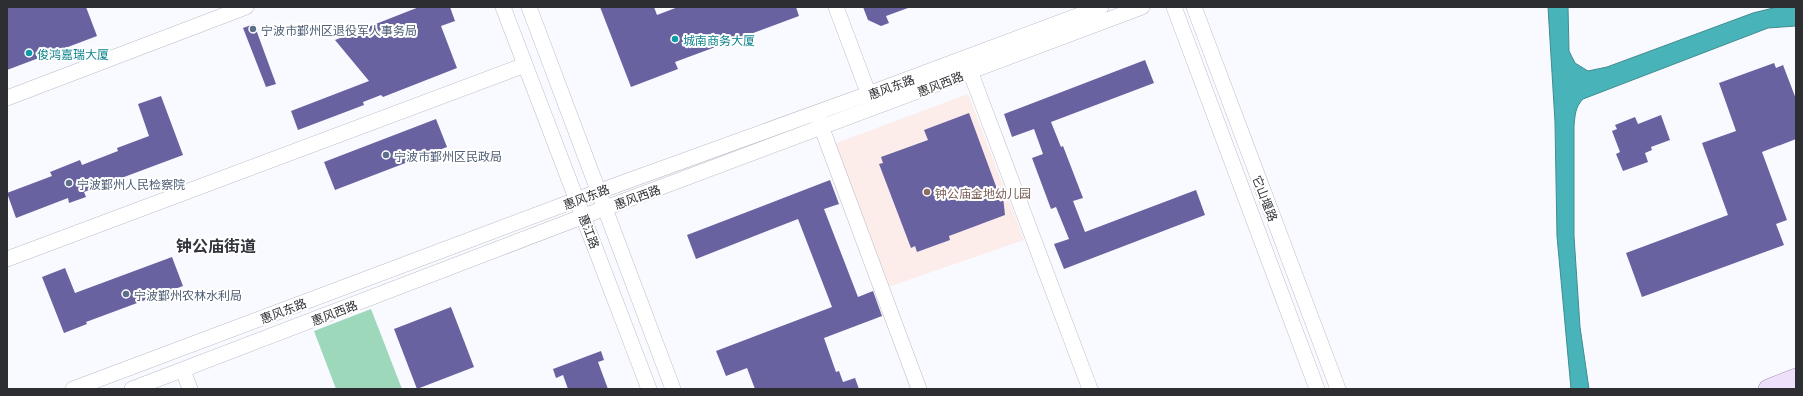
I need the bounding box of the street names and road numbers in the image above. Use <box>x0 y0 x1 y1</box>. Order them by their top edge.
street label: 惠风西路 <box>915 66 965 100</box>
street label: 惠风东路 <box>866 70 916 102</box>
street label: 它山堰路 <box>1249 173 1283 223</box>
street label: 惠风东路 <box>561 179 611 213</box>
street label: 惠风西路 <box>612 180 662 212</box>
street label: 惠江路 <box>576 211 604 251</box>
street label: 惠风东路 <box>258 293 308 327</box>
street label: 惠风西路 <box>309 295 359 329</box>

